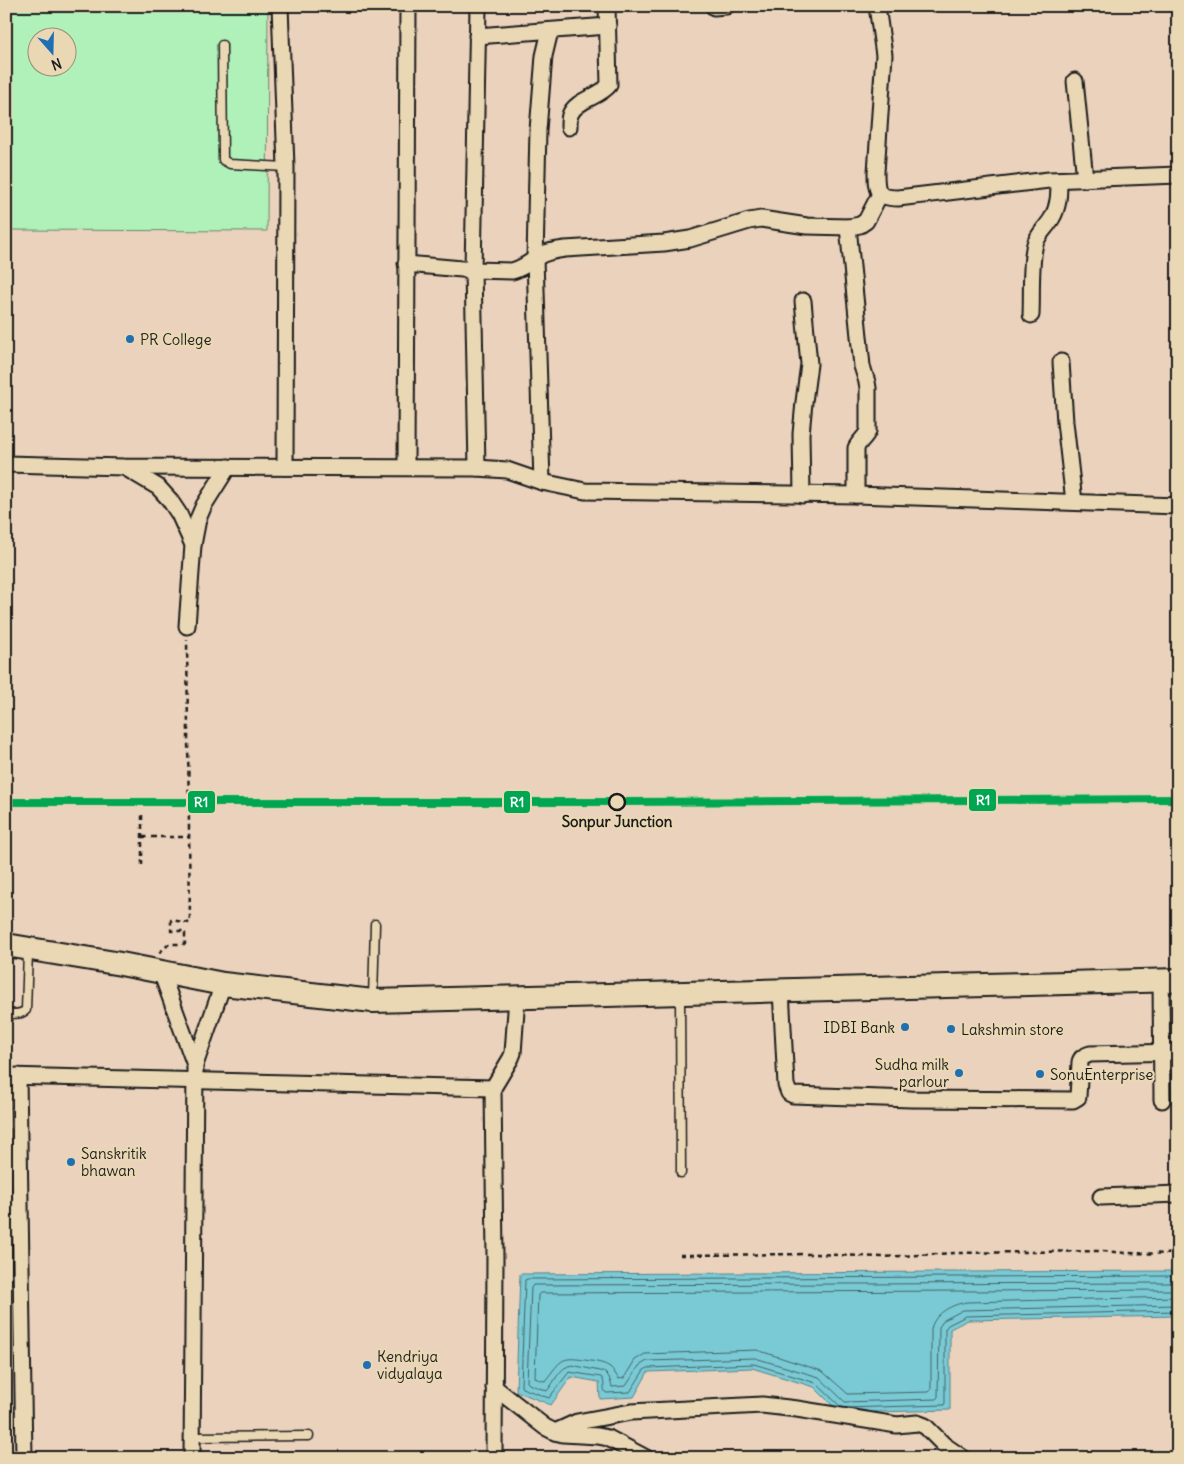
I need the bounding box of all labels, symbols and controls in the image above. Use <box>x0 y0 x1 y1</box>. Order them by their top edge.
north arrow <box>28 28 78 78</box>
text: N <box>49 54 64 74</box>
place label: PR College <box>140 330 212 349</box>
marker: PR College <box>124 333 136 345</box>
line badge: R1 <box>968 788 997 812</box>
line badge: R1 <box>187 790 216 814</box>
line badge: R1 <box>503 790 531 814</box>
text: R1 <box>976 791 990 809</box>
text: R1 <box>194 793 208 811</box>
text: R1 <box>510 793 524 811</box>
marker: Sonpur Junction <box>608 793 626 811</box>
place label: Sonpur Junction <box>562 812 673 832</box>
place label: IDBI Bank <box>823 1018 895 1037</box>
place label: Lakshmin store <box>961 1020 1064 1039</box>
marker: IDBI Bank <box>899 1021 911 1033</box>
marker: Lakshmin store <box>945 1023 957 1035</box>
place label: Sudha milk parlour <box>875 1055 949 1091</box>
place label: SonuEnterprise <box>1050 1065 1153 1084</box>
marker: Sudha milk parlour <box>953 1067 965 1079</box>
marker: SonuEnterprise <box>1034 1068 1046 1080</box>
place label: Sanskritik bhawan <box>81 1144 147 1180</box>
marker: Sanskritik bhawan <box>65 1156 77 1168</box>
place label: Kendriya vidyalaya <box>377 1347 443 1383</box>
marker: Kendriya vidyalaya <box>361 1359 373 1371</box>

